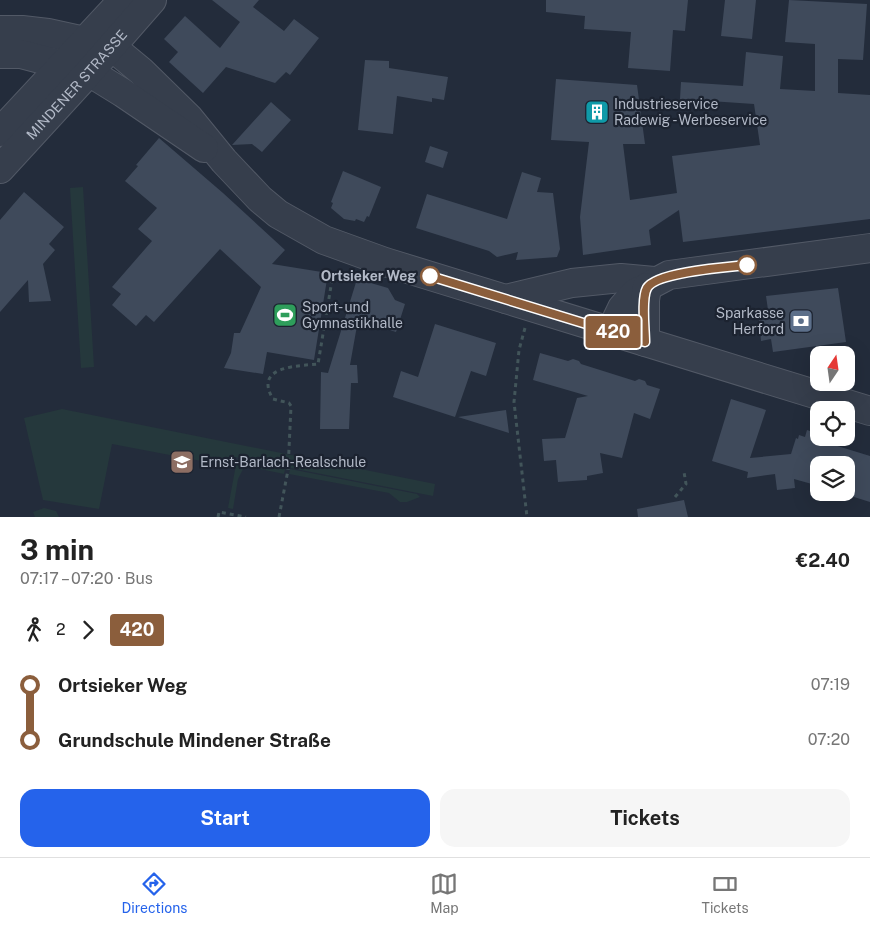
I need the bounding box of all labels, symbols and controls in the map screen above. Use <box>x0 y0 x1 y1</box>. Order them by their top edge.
street label: MINDENER STRASSE <box>23 27 130 143</box>
place label: Industrieservice Radewig - Werbeservice <box>614 96 767 128</box>
building icon: Industrieservice Radewig - Werbeservice <box>584 99 610 125</box>
unlabelled marker <box>737 255 757 275</box>
marker: Ortsieker Weg <box>420 266 440 286</box>
place label: Ortsieker Weg <box>321 268 416 284</box>
place label: Sport- und Gymnastikhalle <box>302 299 403 331</box>
sports icon: Sport- und Gymnastikhalle <box>272 302 298 328</box>
place label: Sparkasse Herford <box>716 305 784 337</box>
bank icon: Sparkasse Herford <box>788 308 814 334</box>
line badge: 420 <box>584 316 642 348</box>
text: 420 <box>596 321 630 342</box>
north arrow <box>810 346 855 391</box>
map controls <box>810 346 855 501</box>
button: locate <box>810 401 855 446</box>
school or university icon: Ernst-Barlach-Realschule <box>169 449 195 475</box>
place label: Ernst-Barlach-Realschule <box>200 454 366 470</box>
button: layers <box>810 456 855 501</box>
text: 3 min <box>20 533 94 566</box>
text: €2.40 <box>796 549 850 571</box>
text: 07:17 – 07:20 · Bus <box>20 569 153 588</box>
icon: walk <box>20 616 48 644</box>
icon: forward <box>74 616 102 644</box>
text: 420 <box>120 619 154 640</box>
text: 2 <box>56 620 66 639</box>
text: Ortsieker Weg <box>58 674 187 696</box>
text: 07:19 <box>811 675 850 694</box>
text: Grundschule Mindener Straße <box>58 729 331 751</box>
text: 07:20 <box>808 730 850 749</box>
button: Start <box>20 789 430 847</box>
button: Tickets <box>440 789 850 847</box>
tab: Directions <box>121 870 187 916</box>
tab: Map <box>430 870 459 916</box>
tab: Tickets <box>702 870 749 916</box>

